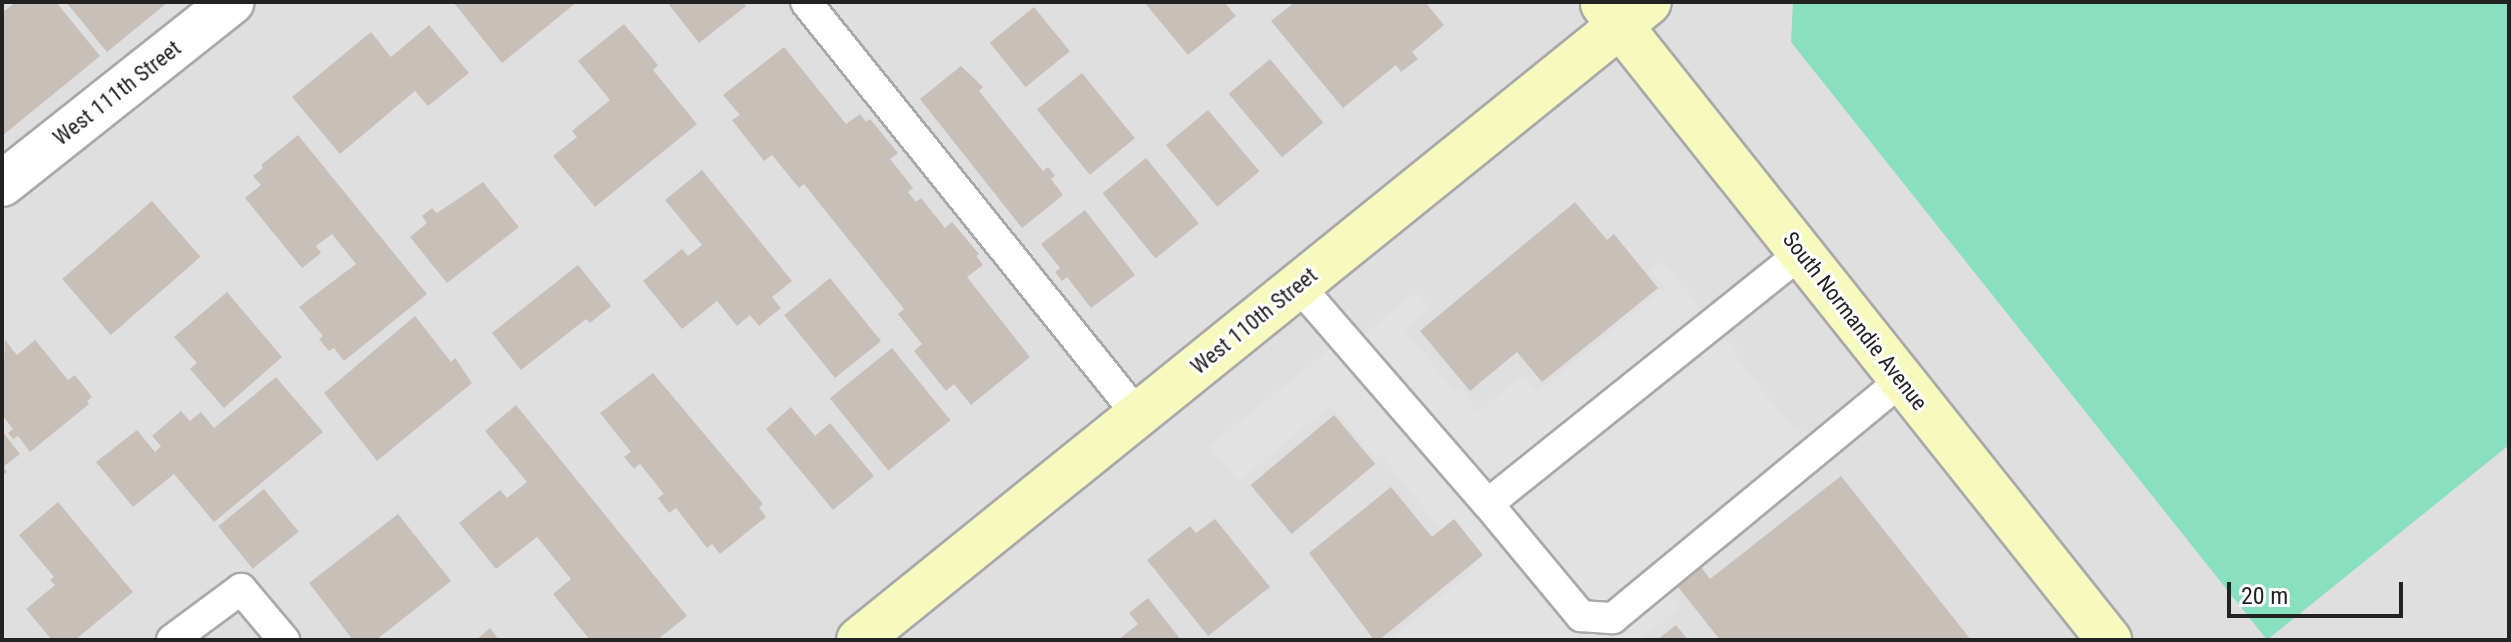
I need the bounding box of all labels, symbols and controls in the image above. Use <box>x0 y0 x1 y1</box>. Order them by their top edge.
street label: West 111th Street <box>48 35 186 151</box>
street label: South Normandie Avenue <box>1777 227 1933 415</box>
street label: West 110th Street <box>1186 262 1322 380</box>
scale bar <box>2231 566 2407 616</box>
text: 20 m <box>2241 582 2288 610</box>

